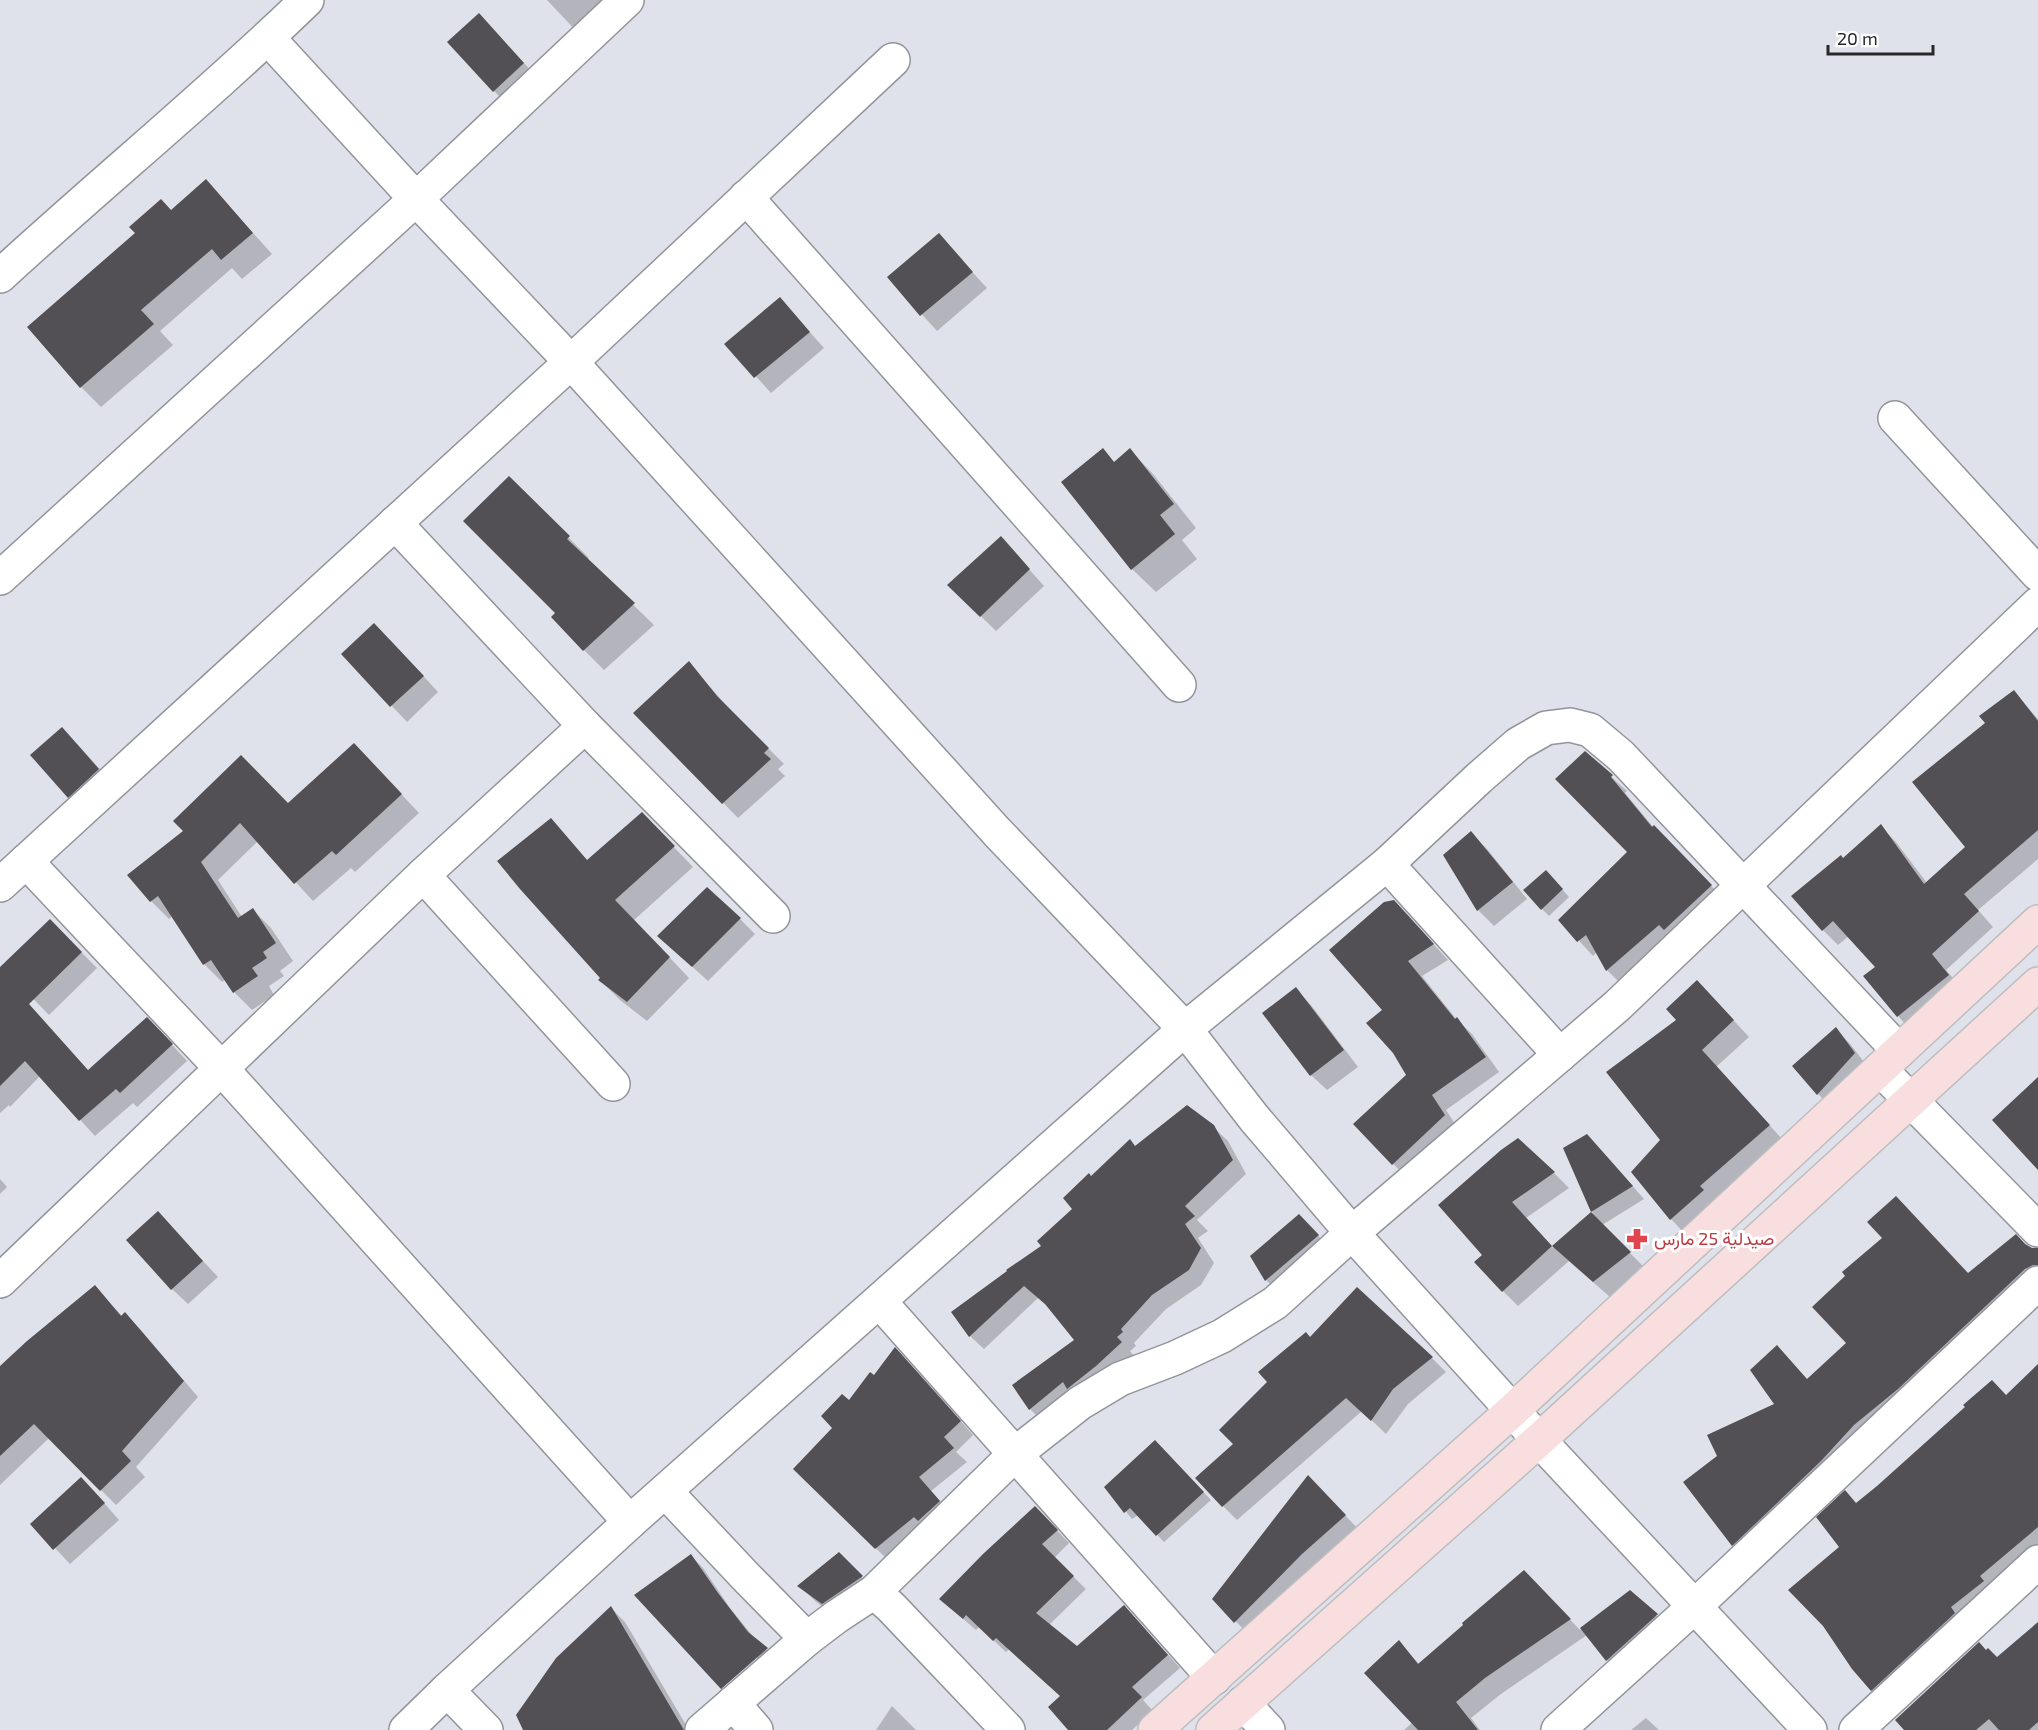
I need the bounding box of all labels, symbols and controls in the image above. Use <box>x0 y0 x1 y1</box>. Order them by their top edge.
scale bar <box>1828 18 1933 56</box>
text: 20 m <box>1837 27 1878 49</box>
pharmacy icon: صيدلية 25 مارس <box>1625 1227 1649 1251</box>
place label: صيدلية 25 مارس <box>1654 1227 1774 1250</box>

